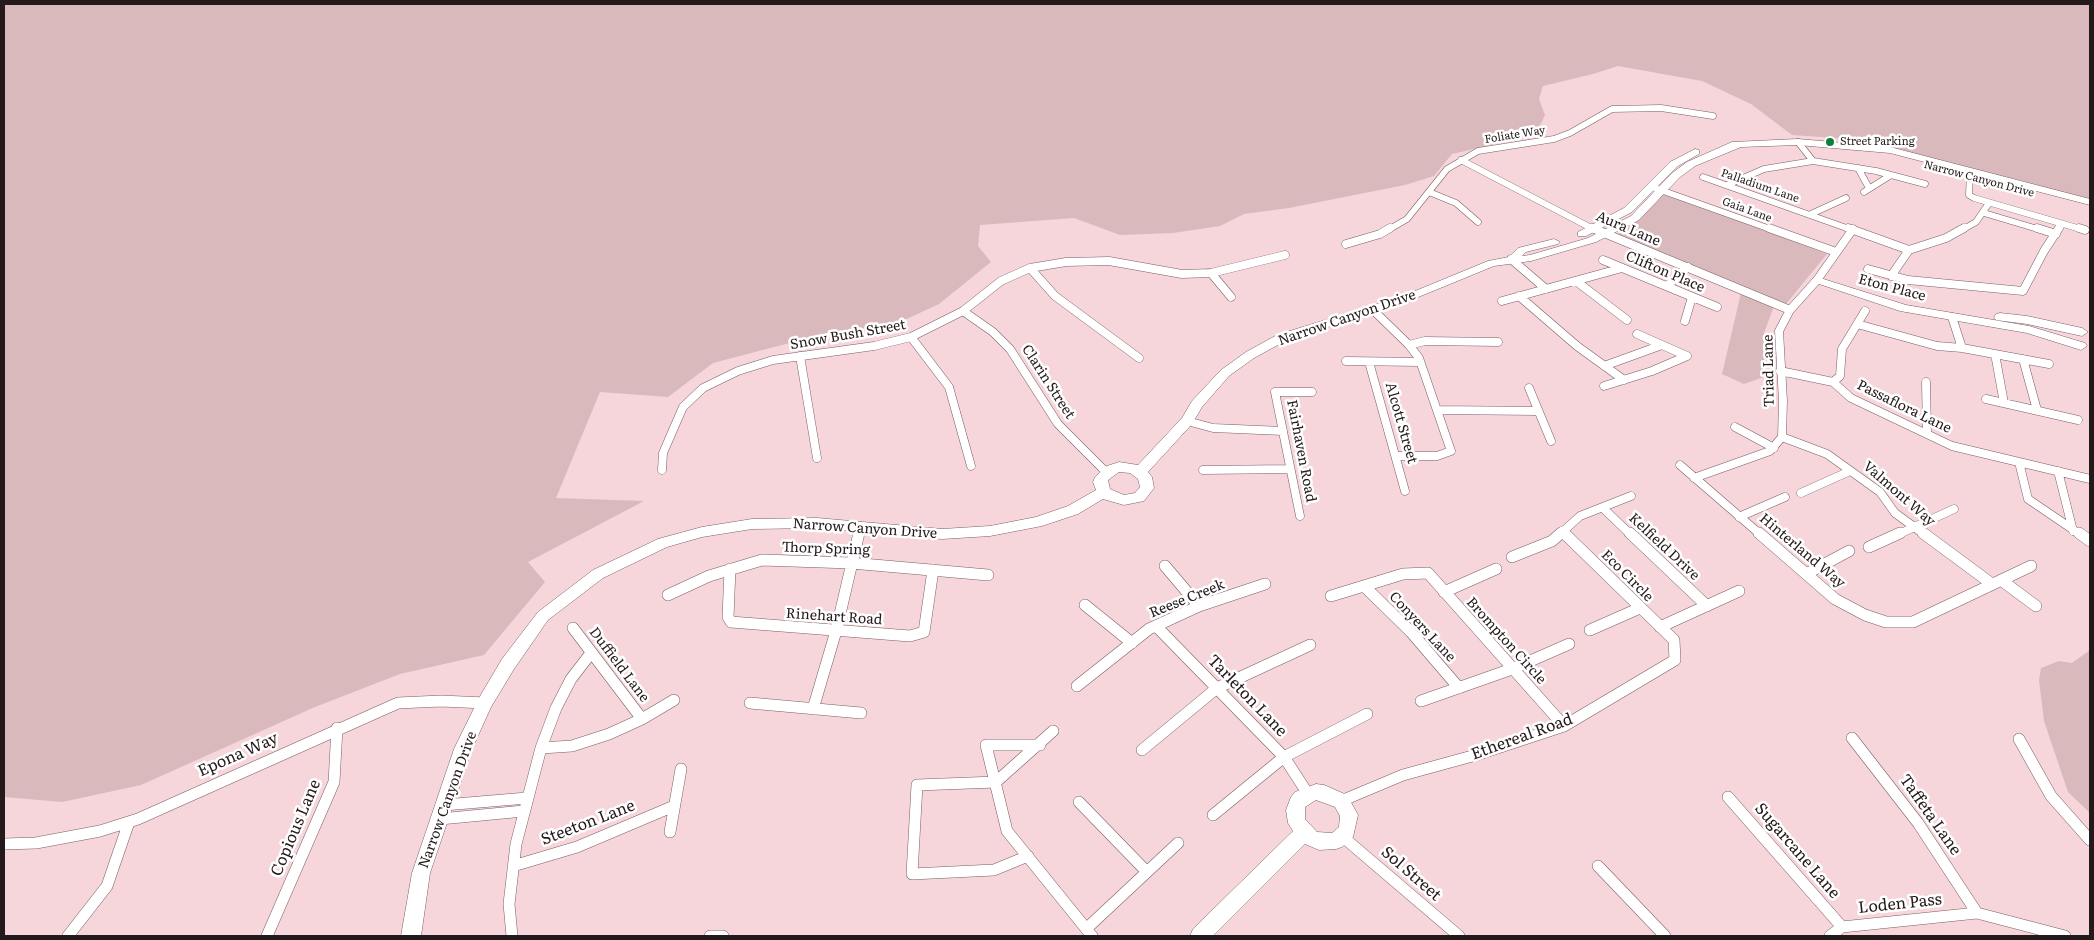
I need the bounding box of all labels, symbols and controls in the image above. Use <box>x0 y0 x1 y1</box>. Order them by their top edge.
street label: Foliate Way <box>1484 124 1546 146</box>
place label: Street Parking <box>1840 135 1915 149</box>
marker: Street Parking <box>1824 136 1836 148</box>
street label: Narrow Canyon Drive <box>1922 158 2036 200</box>
street label: Palladium Lane <box>1719 166 1801 206</box>
street label: Gaia Lane <box>1720 195 1774 225</box>
street label: Aura Lane <box>1593 208 1663 250</box>
street label: Clifton Place <box>1623 248 1707 296</box>
street label: Eton Place <box>1856 271 1928 305</box>
street label: Narrow Canyon Drive <box>1276 287 1418 349</box>
street label: Snow Bush Street <box>789 317 907 353</box>
street label: Triad Lane <box>1760 334 1778 408</box>
street label: Clarin Street <box>1018 342 1078 422</box>
street label: Passaflora Lane <box>1854 377 1954 437</box>
street label: Alcott Street <box>1381 380 1421 466</box>
street label: Fairhaven Road <box>1283 398 1319 504</box>
street label: Valmont Way <box>1859 458 1939 530</box>
street label: Kelfield Drive <box>1625 510 1703 584</box>
street label: Hinterland Way <box>1756 510 1848 592</box>
street label: Narrow Canyon Drive <box>792 516 938 542</box>
street label: Thorp Spring <box>781 539 871 559</box>
street label: Eco Circle <box>1598 547 1656 605</box>
street label: Reese Creek <box>1147 576 1227 622</box>
street label: Conyers Lane <box>1385 588 1459 666</box>
street label: Brompton Circle <box>1463 594 1549 688</box>
street label: Rinehart Road <box>785 605 883 629</box>
street label: Duffield Lane <box>585 624 653 706</box>
street label: Tarleton Lane <box>1203 651 1291 741</box>
street label: Ethereal Road <box>1469 710 1575 764</box>
street label: Epona Way <box>195 729 281 781</box>
street label: Narrow Canyon Drive <box>415 729 481 871</box>
street label: Taffeta Lane <box>1895 771 1965 859</box>
street label: Copious Lane <box>267 777 325 879</box>
street label: Steeton Lane <box>538 796 638 850</box>
street label: Sugarcane Lane <box>1750 799 1844 903</box>
street label: Sol Street <box>1377 843 1445 905</box>
street label: Loden Pass <box>1857 890 1943 918</box>

